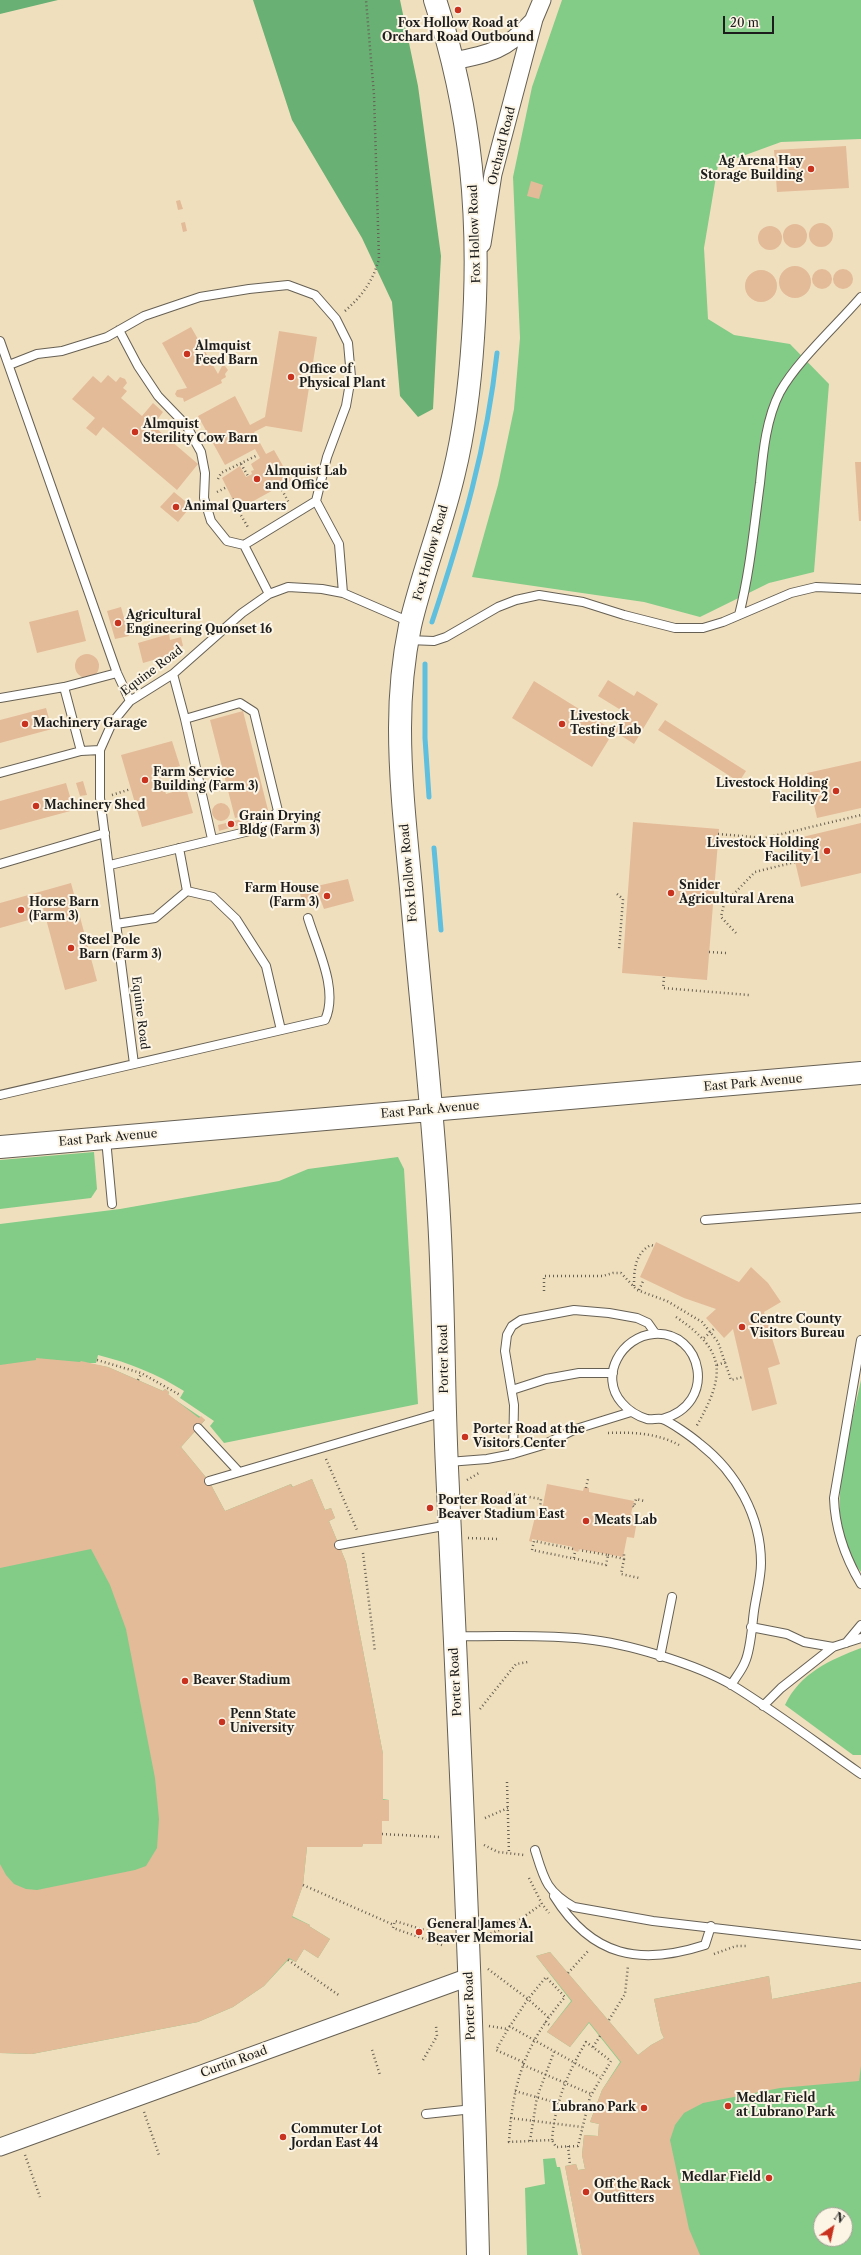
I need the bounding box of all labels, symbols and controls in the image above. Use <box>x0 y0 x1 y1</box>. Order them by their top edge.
marker: Fox Hollow Road at Orchard Road Outbound <box>453 5 463 15</box>
scale bar <box>725 8 776 34</box>
text: 20 m <box>730 15 759 30</box>
place label: Fox Hollow Road at Orchard Road Outbound <box>382 17 534 45</box>
street label: Orchard Road <box>485 105 519 187</box>
place label: Ag Arena Hay Storage Building <box>700 155 803 183</box>
marker: Ag Arena Hay Storage Building <box>806 164 816 174</box>
street label: Fox Hollow Road <box>466 184 484 284</box>
place label: Almquist Feed Barn <box>195 340 258 368</box>
marker: Almquist Feed Barn <box>182 349 192 359</box>
place label: Office of Physical Plant <box>299 363 385 391</box>
marker: Office of Physical Plant <box>286 372 296 382</box>
place label: Almquist Sterility Cow Barn <box>143 418 258 446</box>
marker: Almquist Sterility Cow Barn <box>130 427 140 437</box>
place label: Almquist Lab and Office <box>265 465 347 493</box>
marker: Almquist Lab and Office <box>252 474 262 484</box>
place label: Animal Quarters <box>184 500 286 514</box>
marker: Animal Quarters <box>171 502 181 512</box>
street label: Fox Hollow Road <box>410 504 452 602</box>
place label: Agricultural Engineering Quonset 16 <box>126 609 272 637</box>
marker: Agricultural Engineering Quonset 16 <box>113 618 123 628</box>
street label: Equine Road <box>118 643 186 699</box>
place label: Livestock Testing Lab <box>570 710 641 738</box>
place label: Machinery Garage <box>33 717 147 731</box>
marker: Machinery Garage <box>20 719 30 729</box>
marker: Livestock Testing Lab <box>557 719 567 729</box>
place label: Farm Service Building (Farm 3) <box>153 766 258 794</box>
marker: Farm Service Building (Farm 3) <box>140 775 150 785</box>
place label: Livestock Holding Facility 2 <box>716 777 828 805</box>
marker: Livestock Holding Facility 2 <box>831 786 841 796</box>
place label: Machinery Shed <box>44 799 145 813</box>
marker: Machinery Shed <box>31 801 41 811</box>
place label: Grain Drying Bldg (Farm 3) <box>239 810 320 838</box>
marker: Grain Drying Bldg (Farm 3) <box>226 819 236 829</box>
street label: Fox Hollow Road <box>398 823 420 923</box>
place label: Livestock Holding Facility 1 <box>707 837 819 865</box>
marker: Livestock Holding Facility 1 <box>822 846 832 856</box>
place label: Snider Agricultural Arena <box>679 879 794 907</box>
place label: Farm House (Farm 3) <box>245 882 319 910</box>
marker: Snider Agricultural Arena <box>666 888 676 898</box>
marker: Farm House (Farm 3) <box>322 891 332 901</box>
place label: Horse Barn (Farm 3) <box>29 896 99 924</box>
marker: Horse Barn (Farm 3) <box>16 905 26 915</box>
place label: Steel Pole Barn (Farm 3) <box>79 934 161 962</box>
marker: Steel Pole Barn (Farm 3) <box>66 943 76 953</box>
street label: Equine Road <box>128 976 152 1050</box>
street label: East Park Avenue <box>703 1072 803 1094</box>
street label: East Park Avenue <box>380 1099 480 1121</box>
street label: East Park Avenue <box>58 1127 158 1149</box>
place label: Centre County Visitors Bureau <box>750 1313 845 1341</box>
marker: Centre County Visitors Bureau <box>737 1322 747 1332</box>
street label: Porter Road <box>436 1324 452 1394</box>
place label: Porter Road at the Visitors Center <box>473 1423 585 1451</box>
marker: Porter Road at the Visitors Center <box>460 1432 470 1442</box>
place label: Porter Road at Beaver Stadium East <box>438 1494 564 1522</box>
marker: Porter Road at Beaver Stadium East <box>425 1503 435 1513</box>
place label: Meats Lab <box>594 1514 657 1528</box>
marker: Meats Lab <box>581 1516 591 1526</box>
street label: Porter Road <box>447 1647 465 1717</box>
place label: Beaver Stadium <box>193 1674 291 1688</box>
marker: Beaver Stadium <box>180 1676 190 1686</box>
place label: Penn State University <box>230 1708 296 1736</box>
marker: Penn State University <box>217 1717 227 1727</box>
place label: General James A. Beaver Memorial <box>427 1918 533 1946</box>
marker: General James A. Beaver Memorial <box>414 1927 424 1937</box>
street label: Porter Road <box>462 1971 478 2041</box>
street label: Curtin Road <box>199 2043 269 2081</box>
place label: Medlar Field at Lubrano Park <box>736 2092 835 2120</box>
place label: Lubrano Park <box>552 2101 636 2115</box>
marker: Medlar Field at Lubrano Park <box>723 2101 733 2111</box>
marker: Lubrano Park <box>639 2103 649 2113</box>
place label: Commuter Lot Jordan East 44 <box>291 2123 382 2151</box>
marker: Commuter Lot Jordan East 44 <box>278 2132 288 2142</box>
place label: Medlar Field <box>682 2171 761 2185</box>
marker: Medlar Field <box>764 2173 774 2183</box>
place label: Off the Rack Outfitters <box>594 2178 671 2206</box>
marker: Off the Rack Outfitters <box>581 2187 591 2197</box>
north arrow <box>813 2207 853 2247</box>
text: N <box>831 2209 847 2226</box>

